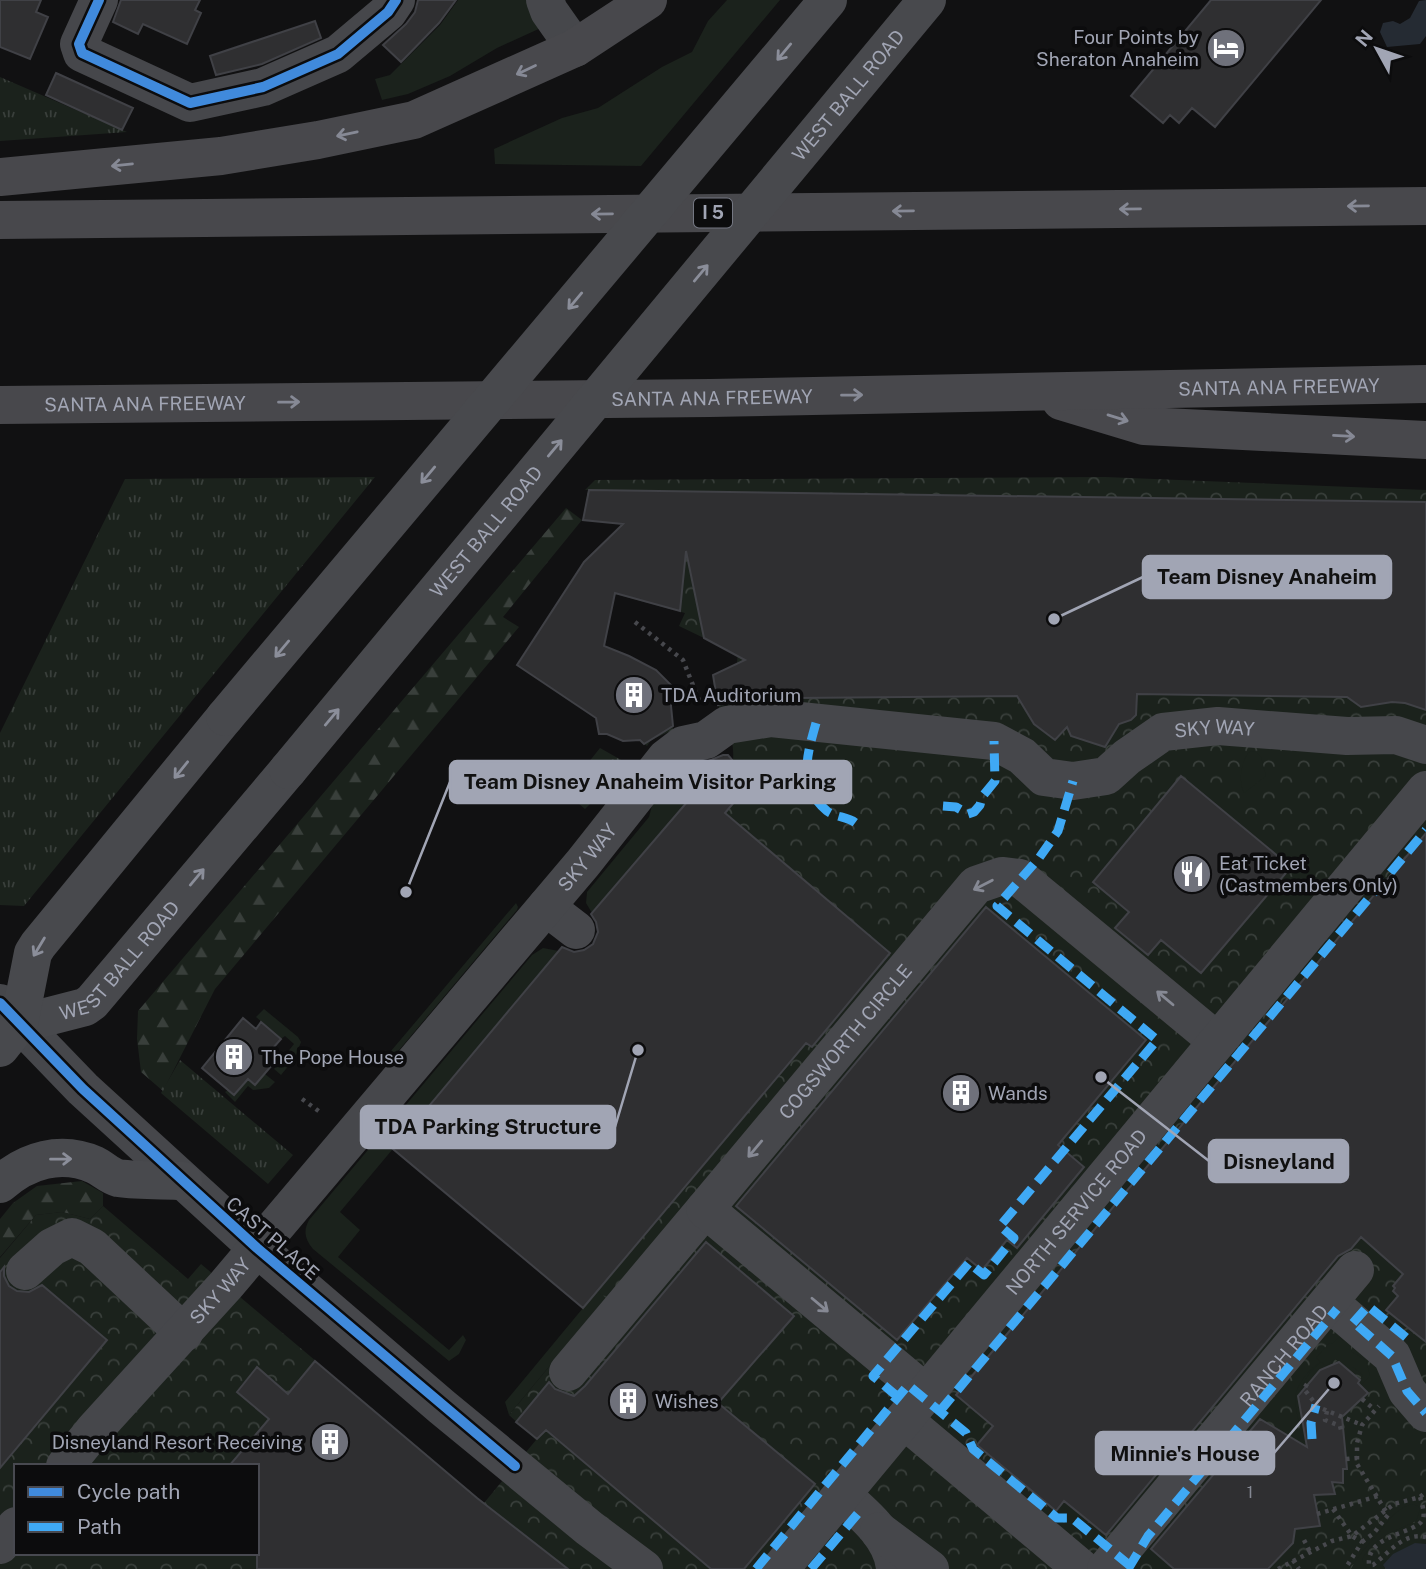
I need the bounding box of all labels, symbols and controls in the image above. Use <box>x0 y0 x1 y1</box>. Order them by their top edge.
north arrow <box>1342 14 1412 84</box>
street label: WEST BALL ROAD <box>787 25 909 165</box>
text: N <box>1351 25 1377 51</box>
place label: Four Points by Sheraton Anaheim <box>1036 26 1199 70</box>
hotel icon: Four Points by Sheraton Anaheim <box>1205 27 1247 69</box>
one-way arrow <box>777 43 792 61</box>
one-way arrow <box>516 64 537 78</box>
one-way arrow <box>336 127 359 141</box>
one-way arrow <box>111 159 134 172</box>
road number: I 5 <box>694 198 732 228</box>
one-way arrow <box>1347 200 1370 213</box>
one-way arrow <box>1119 202 1142 215</box>
one-way arrow <box>892 204 915 218</box>
one-way arrow <box>591 207 614 221</box>
one-way arrow <box>693 264 708 282</box>
one-way arrow <box>567 292 583 310</box>
street label: SANTA ANA FREEWAY <box>1178 374 1380 400</box>
street label: SANTA ANA FREEWAY <box>611 385 813 410</box>
one-way arrow <box>840 388 863 402</box>
street label: SANTA ANA FREEWAY <box>44 392 246 416</box>
one-way arrow <box>277 395 300 409</box>
one-way arrow <box>1107 413 1129 426</box>
one-way arrow <box>1332 429 1355 442</box>
one-way arrow <box>547 439 563 457</box>
street label: WEST BALL ROAD <box>425 461 547 601</box>
one-way arrow <box>420 466 436 484</box>
callout: Team Disney Anaheim <box>1143 556 1391 598</box>
text: Team Disney Anaheim <box>1157 564 1377 589</box>
one-way arrow <box>274 640 290 658</box>
building icon: TDA Auditorium <box>613 674 655 716</box>
place label: TDA Auditorium <box>661 684 801 706</box>
one-way arrow <box>324 709 339 727</box>
street label: SKY WAY <box>1173 715 1256 742</box>
one-way arrow <box>174 760 189 778</box>
callout: Team Disney Anaheim Visitor Parking <box>450 761 851 803</box>
text: Team Disney Anaheim Visitor Parking <box>464 769 836 794</box>
street label: SKY WAY <box>553 819 621 896</box>
place label: Eat Ticket (Castmembers Only) <box>1219 852 1398 896</box>
restaurant icon: Eat Ticket (Castmembers Only) <box>1171 853 1213 895</box>
one-way arrow <box>189 869 205 887</box>
one-way arrow <box>973 878 993 892</box>
street label: WEST BALL ROAD <box>57 896 184 1024</box>
one-way arrow <box>31 936 45 956</box>
street label: COGSWORTH CIRCLE <box>774 960 916 1123</box>
one-way arrow <box>1156 990 1174 1006</box>
building icon: The Pope House <box>213 1036 255 1078</box>
place label: The Pope House <box>261 1046 404 1068</box>
building icon: Wands <box>940 1072 982 1114</box>
place label: Wands <box>988 1082 1048 1104</box>
callout: TDA Parking Structure <box>361 1106 615 1148</box>
text: TDA Parking Structure <box>375 1114 601 1139</box>
street label: NORTH SERVICE ROAD <box>1001 1124 1151 1299</box>
one-way arrow <box>747 1140 763 1158</box>
callout: Disneyland <box>1209 1140 1348 1182</box>
text: Disneyland <box>1223 1149 1335 1174</box>
one-way arrow <box>49 1152 72 1165</box>
street label: CAST PLACE <box>222 1192 324 1284</box>
street label: SKY WAY <box>185 1253 255 1328</box>
one-way arrow <box>811 1297 829 1313</box>
street label: RANCH ROAD <box>1235 1300 1333 1411</box>
building icon: Wishes <box>607 1380 649 1422</box>
place label: Wishes <box>655 1390 719 1412</box>
building icon: Disneyland Resort Receiving <box>309 1421 351 1463</box>
place label: Disneyland Resort Receiving <box>52 1431 303 1453</box>
callout: Minnie's House <box>1096 1432 1274 1474</box>
text: Minnie's House <box>1110 1441 1260 1466</box>
legend <box>14 1464 259 1555</box>
text: Cycle path <box>77 1479 180 1504</box>
house number: 1 <box>1247 1483 1253 1502</box>
text: Path <box>77 1514 122 1539</box>

